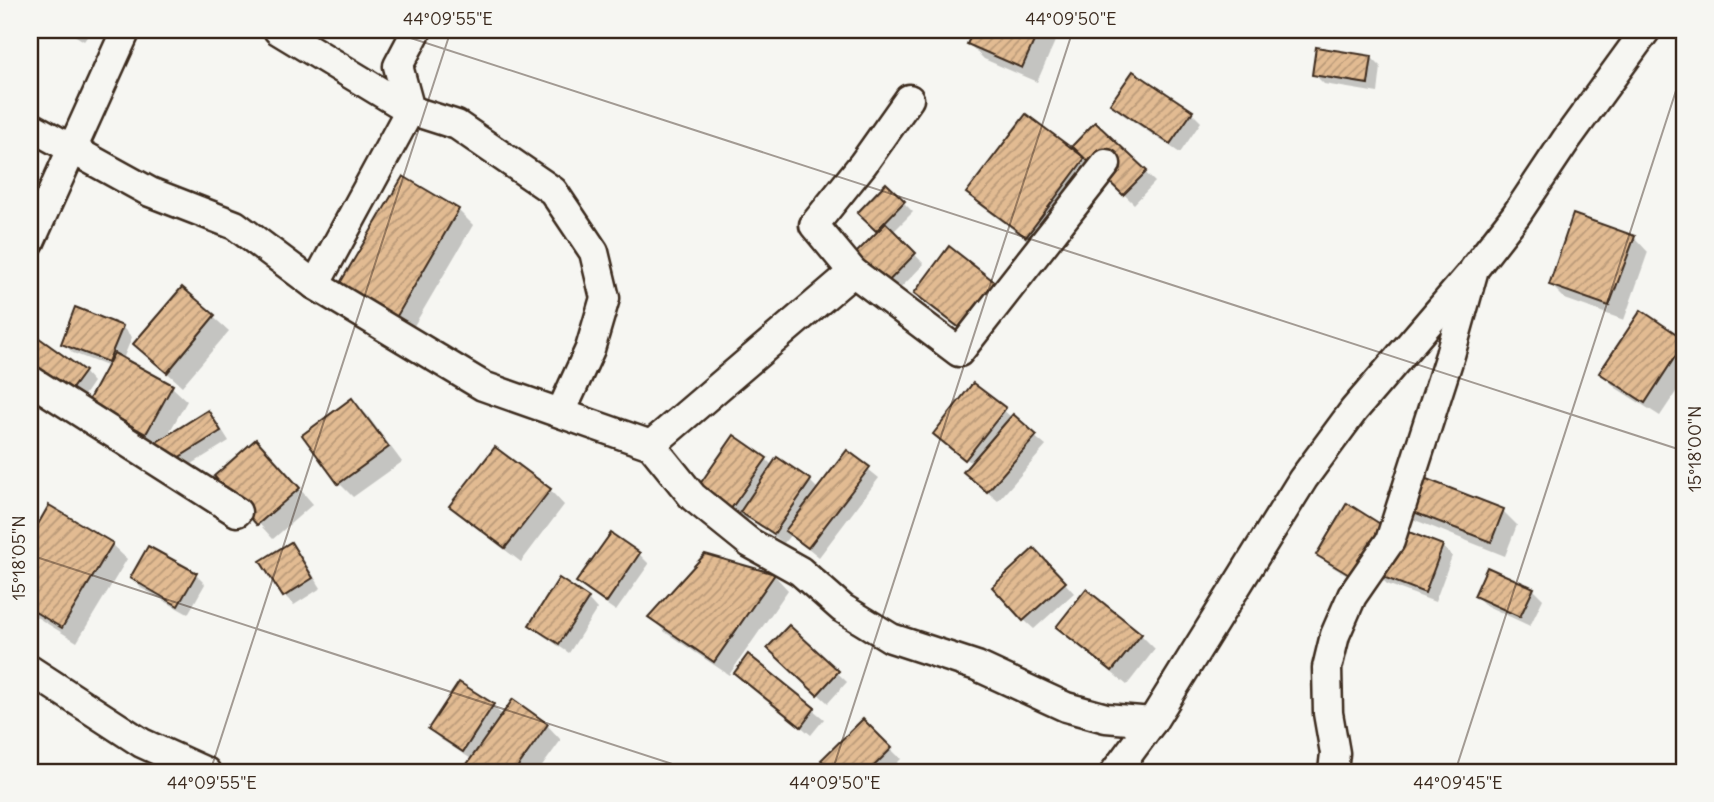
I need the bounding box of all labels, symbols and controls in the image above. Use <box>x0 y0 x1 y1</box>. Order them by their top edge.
text: 44°09'55"E <box>403 7 493 30</box>
text: 44°09'50"E <box>1025 7 1117 30</box>
text: 15°18'00"N <box>1683 406 1706 492</box>
text: 15°18'05"N <box>7 515 30 601</box>
text: 44°09'55"E <box>167 771 257 794</box>
text: 44°09'50"E <box>789 771 881 794</box>
text: 44°09'45"E <box>1413 771 1503 794</box>

